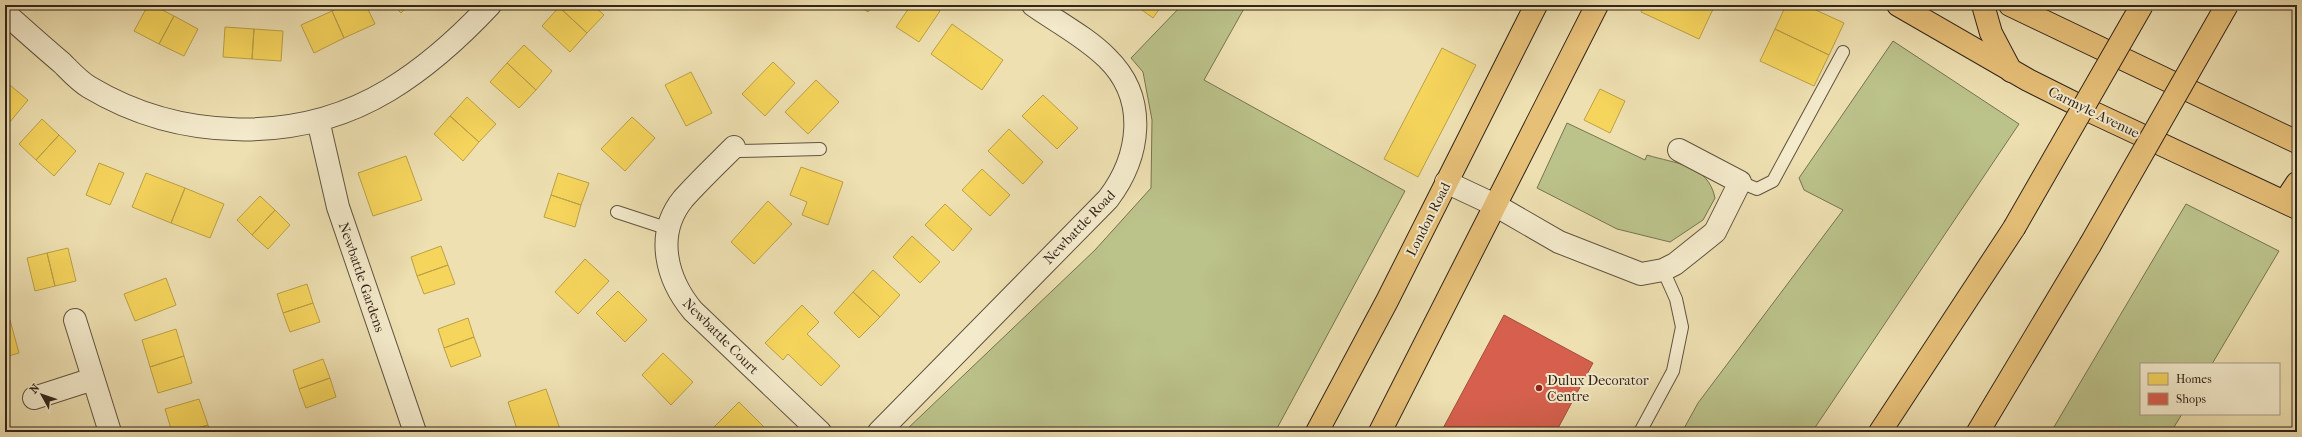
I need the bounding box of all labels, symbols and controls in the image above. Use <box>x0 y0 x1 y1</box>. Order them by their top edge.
street label: Carmyle Avenue <box>2045 83 2142 142</box>
street label: London Road <box>1403 179 1454 259</box>
street label: Newbattle Road <box>1040 187 1119 268</box>
street label: Newbattle Gardens <box>335 220 388 334</box>
street label: Newbattle Court <box>679 295 762 378</box>
legend <box>2140 363 2280 415</box>
place label: Dulux Decorator Centre <box>1547 372 1649 405</box>
text: Homes <box>2176 372 2212 386</box>
north arrow <box>22 375 62 415</box>
text: N <box>27 381 43 396</box>
marker: Dulux Decorator Centre <box>1534 383 1544 393</box>
text: Shops <box>2176 392 2206 406</box>

